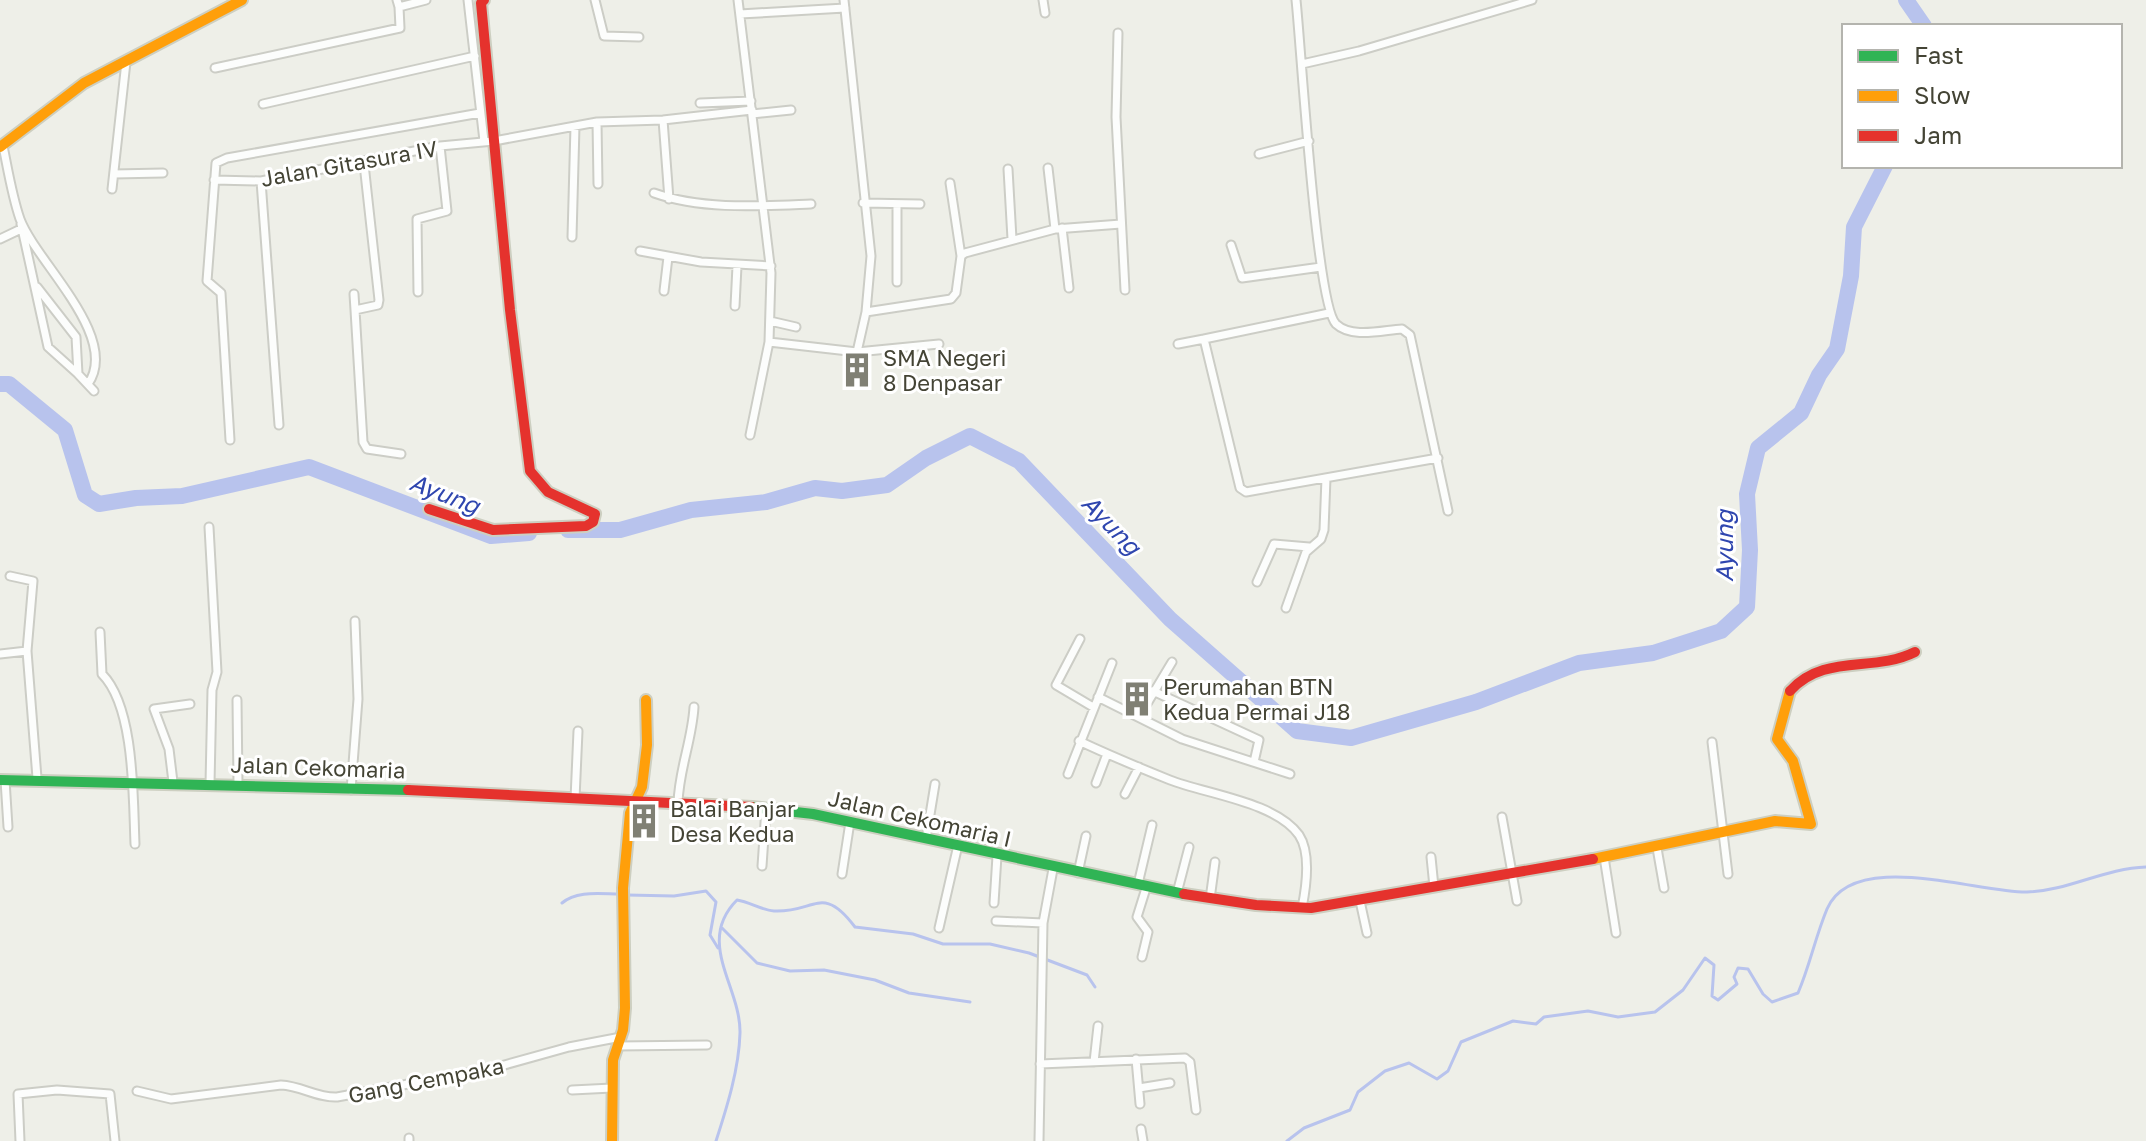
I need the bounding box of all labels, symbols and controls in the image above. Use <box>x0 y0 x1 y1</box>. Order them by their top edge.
legend <box>1842 24 2122 168</box>
text: Fast <box>1914 40 1964 69</box>
text: Slow <box>1914 80 1970 109</box>
text: Jam <box>1914 120 1962 149</box>
street label: Jalan Gitasura IV <box>259 134 440 192</box>
place label: SMA Negeri 8 Denpasar <box>883 344 1007 396</box>
building icon: SMA Negeri 8 Denpasar <box>838 351 876 389</box>
water label: Ayung <box>406 467 486 521</box>
water label: Ayung <box>1076 488 1149 562</box>
water label: Ayung <box>1709 508 1739 582</box>
place label: Perumahan BTN Kedua Permai J18 <box>1163 673 1350 725</box>
building icon: Perumahan BTN Kedua Permai J18 <box>1118 680 1156 718</box>
street label: Jalan Cekomaria <box>230 750 406 784</box>
street label: Jalan Cekomaria I <box>826 784 1014 852</box>
place label: Balai Banjar Desa Kedua <box>670 795 796 847</box>
building icon: Balai Banjar Desa Kedua <box>625 802 663 840</box>
street label: Gang Cempaka <box>346 1052 506 1108</box>

